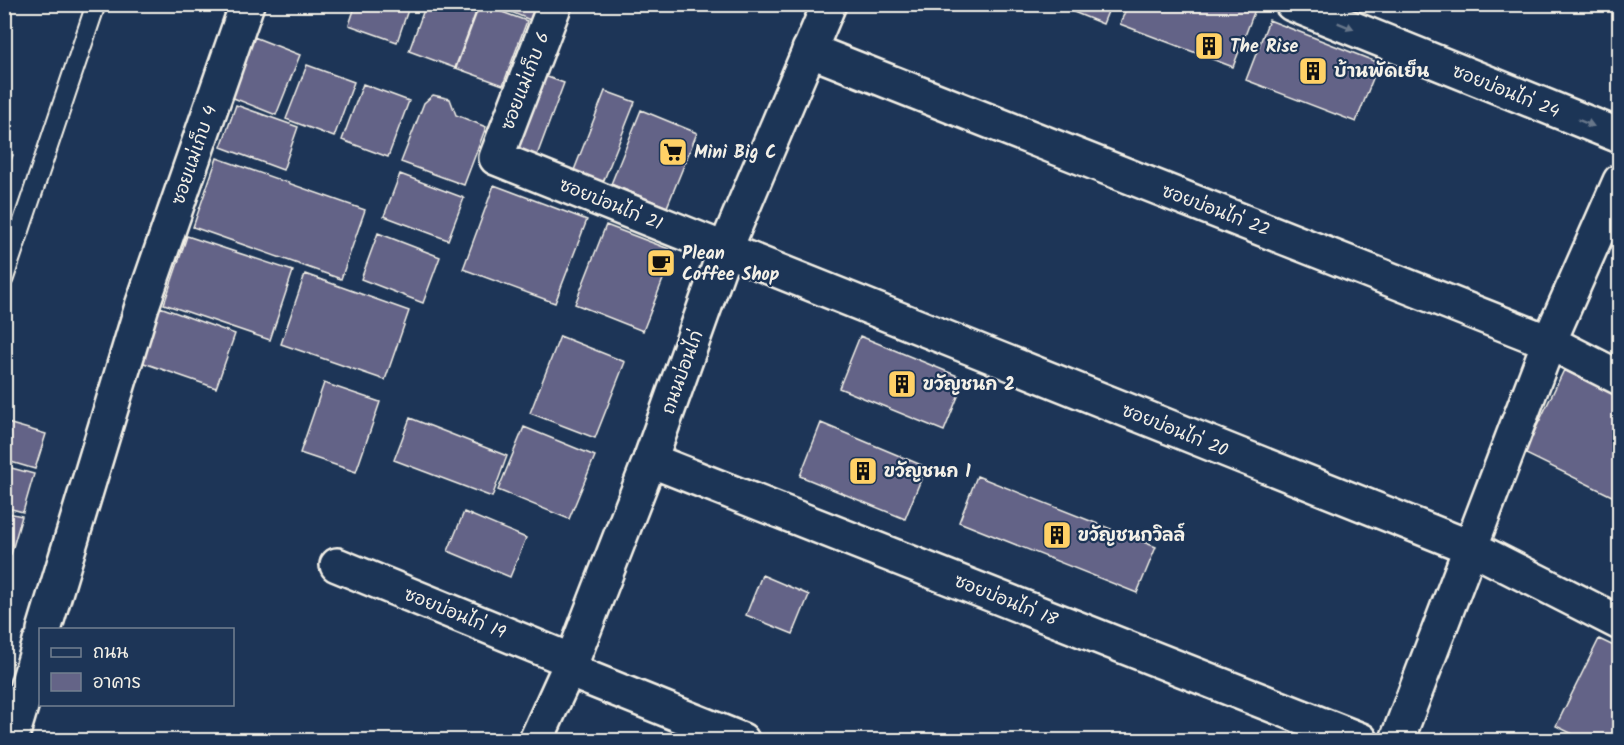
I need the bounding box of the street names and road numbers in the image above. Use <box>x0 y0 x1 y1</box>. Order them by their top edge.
street label: ซอยแม่เก็บ 6 <box>494 28 559 135</box>
street label: ซอยบ่อนไก่ 24 <box>1447 58 1564 127</box>
street label: ซอยแม่เก็บ 4 <box>165 102 226 209</box>
street label: ซอยบ่อนไก่ 21 <box>554 171 667 239</box>
street label: ซอยบ่อนไก่ 22 <box>1157 177 1274 245</box>
street label: ถนนบ่อนไก่ <box>655 326 712 419</box>
street label: ซอยบ่อนไก่ 20 <box>1117 397 1232 466</box>
street label: ซอยบ่อนไก่ 18 <box>949 567 1062 635</box>
street label: ซอยบ่อนไก่ 19 <box>399 581 510 648</box>

